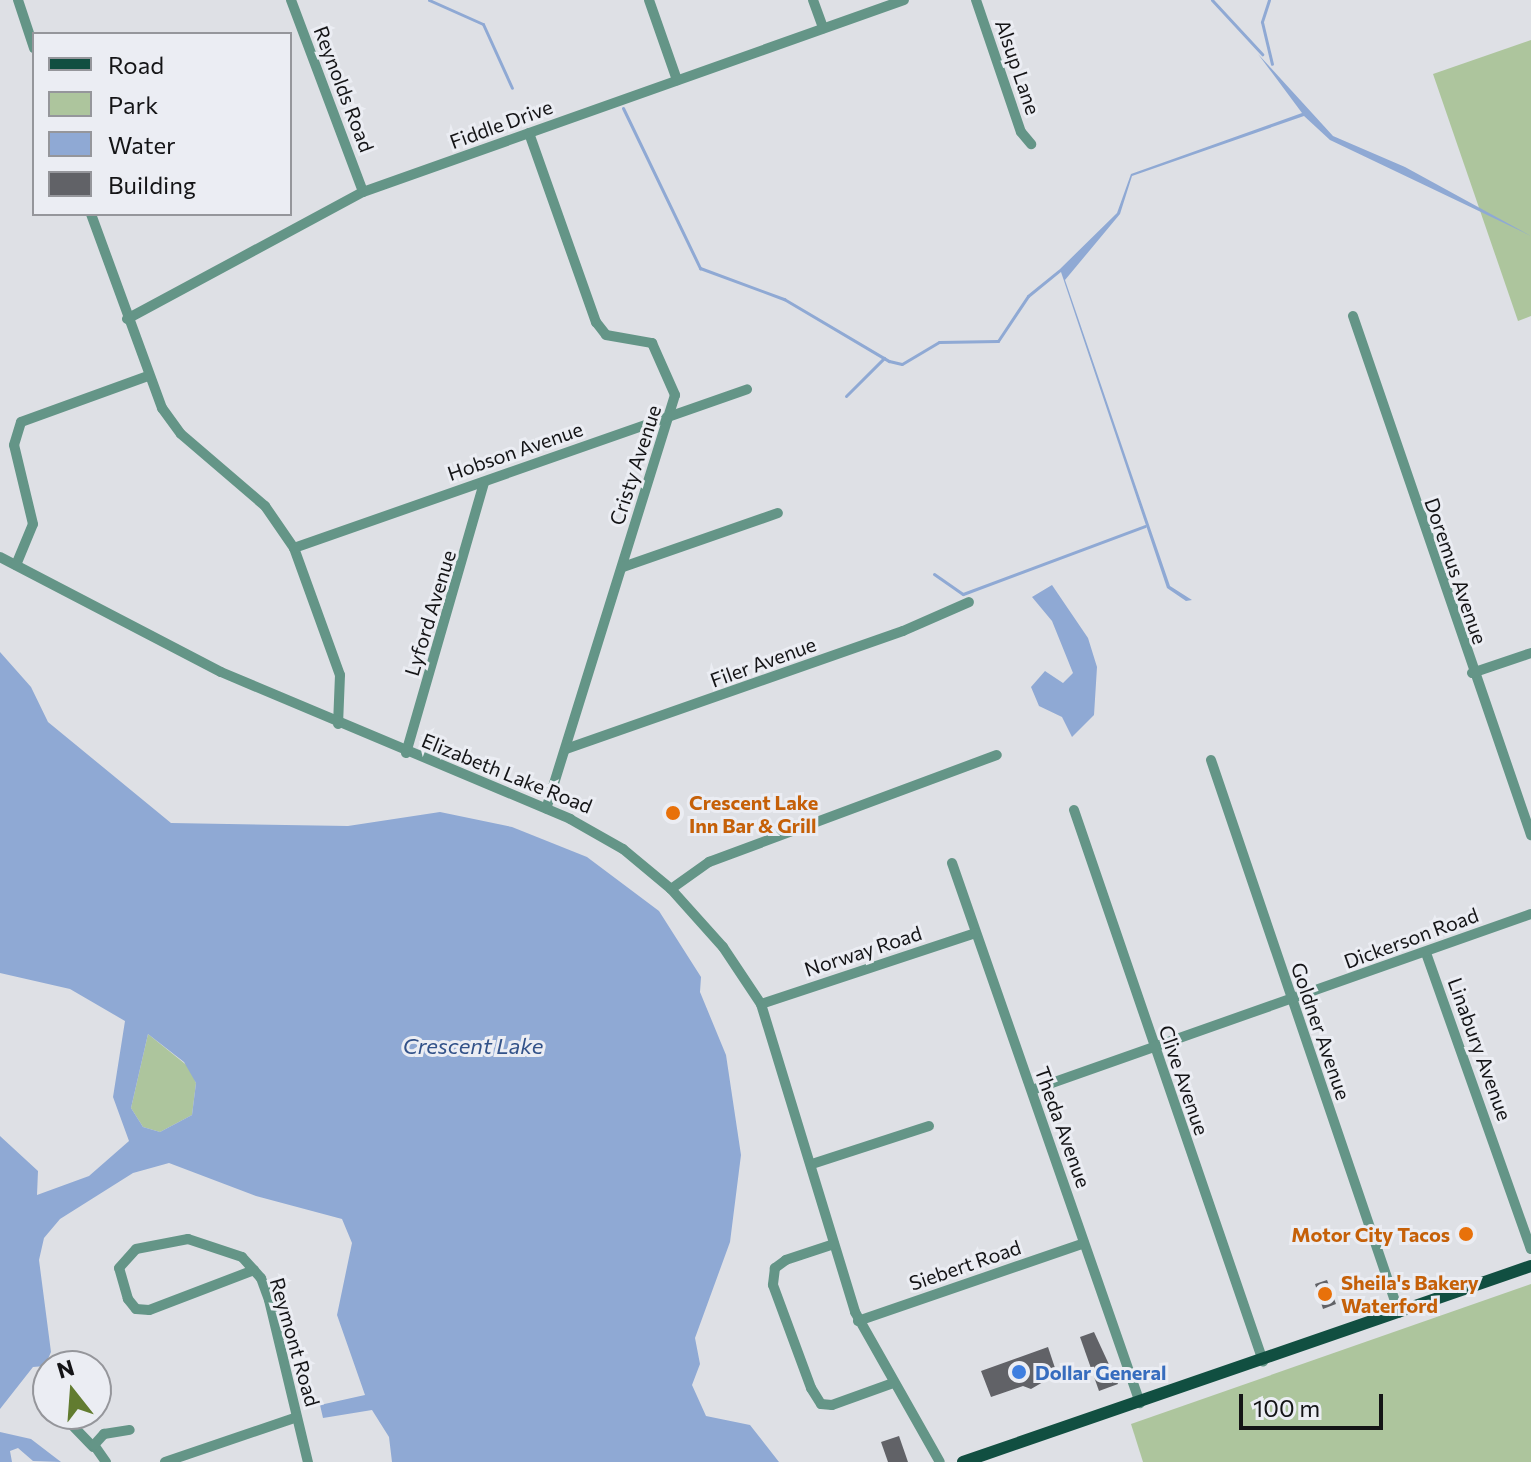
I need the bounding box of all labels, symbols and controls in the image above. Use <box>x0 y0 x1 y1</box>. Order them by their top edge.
street label: Alsup Lane <box>991 16 1045 118</box>
street label: Reynolds Road <box>309 23 379 155</box>
legend <box>32 32 292 216</box>
text: Road <box>108 50 164 79</box>
text: Park <box>108 90 158 119</box>
street label: Fiddle Drive <box>446 94 556 154</box>
text: Water <box>108 130 176 159</box>
text: Building <box>108 170 196 199</box>
street label: Cristy Avenue <box>604 402 666 528</box>
street label: Hobson Avenue <box>444 417 586 485</box>
street label: Doremus Avenue <box>1420 495 1492 647</box>
street label: Lyford Avenue <box>399 547 461 679</box>
street label: Filer Avenue <box>707 632 819 692</box>
street label: Elizabeth Lake Road <box>418 728 596 818</box>
place label: Crescent Lake Inn Bar & Grill <box>689 790 818 837</box>
marker: Crescent Lake Inn Bar & Grill <box>664 804 682 822</box>
street label: Dickerson Road <box>1340 903 1482 973</box>
street label: Norway Road <box>801 921 925 981</box>
street label: Goldner Avenue <box>1286 959 1356 1103</box>
street label: Linabury Avenue <box>1443 974 1517 1124</box>
street label: Clive Avenue <box>1154 1022 1214 1138</box>
water label: Crescent Lake <box>403 1033 543 1059</box>
street label: Theda Avenue <box>1030 1063 1096 1191</box>
place label: Motor City Tacos <box>1291 1222 1450 1246</box>
marker: Motor City Tacos <box>1457 1225 1475 1243</box>
street label: Siebert Road <box>906 1235 1024 1295</box>
place label: Sheila's Bakery Waterford <box>1341 1270 1479 1317</box>
street label: Reymont Road <box>265 1275 325 1409</box>
marker: Sheila's Bakery Waterford <box>1316 1285 1334 1303</box>
north arrow <box>32 1350 112 1430</box>
text: N <box>54 1353 77 1384</box>
place label: Dollar General <box>1035 1360 1166 1384</box>
marker: Dollar General <box>1010 1363 1028 1381</box>
scale bar <box>1243 1378 1387 1428</box>
text: 100 m <box>1253 1393 1320 1422</box>

